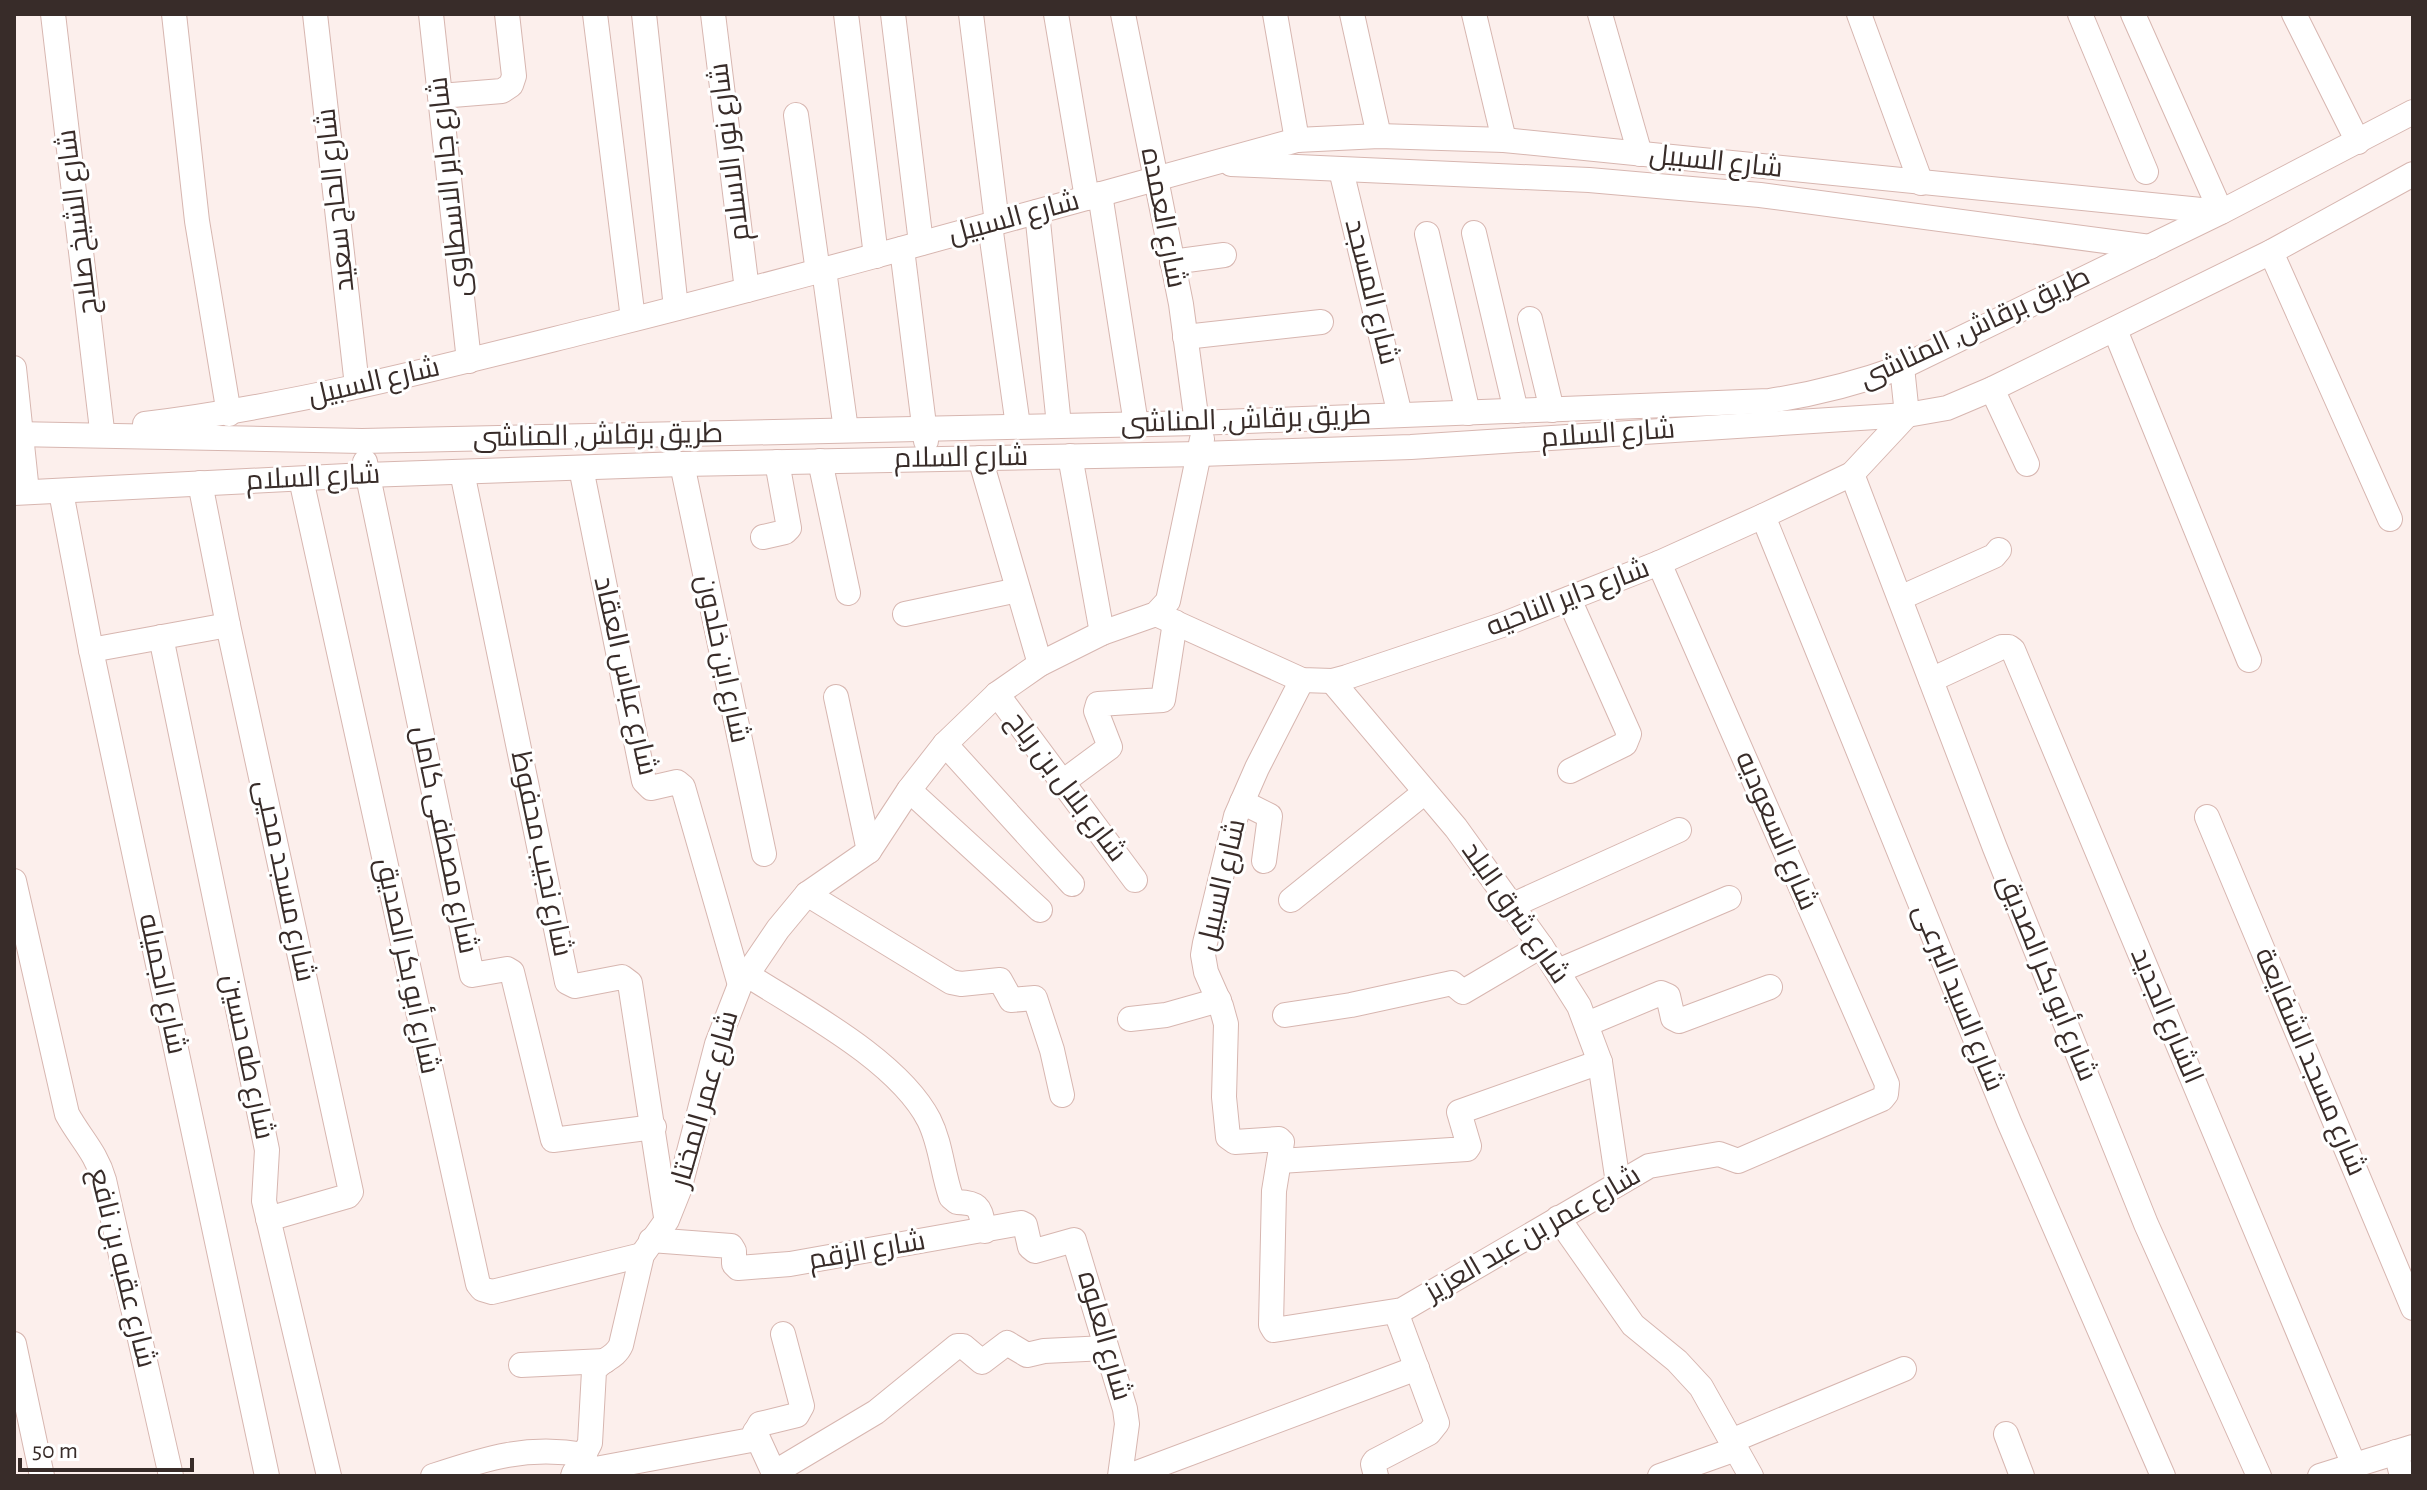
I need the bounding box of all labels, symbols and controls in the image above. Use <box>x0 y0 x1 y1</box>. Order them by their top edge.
street label: شارع نور الاسلام <box>704 61 759 243</box>
street label: شارع جابر الاسطاوى <box>424 75 478 299</box>
street label: شارع الحاج سعيد <box>311 107 363 293</box>
street label: شارع الشيخ صلاح <box>52 127 106 316</box>
street label: شارع السبيل <box>1647 140 1784 186</box>
street label: شارع العمده <box>1133 145 1191 291</box>
street label: شارع السبيل <box>945 186 1083 252</box>
street label: شارع المسجد <box>1336 216 1404 368</box>
street label: طريق برقاش, المناشى <box>1855 261 2095 395</box>
street label: شارع السبيل <box>305 352 443 414</box>
street label: طريق برقاش, المناشى <box>1120 401 1372 439</box>
street label: شارع السلام <box>1540 414 1676 457</box>
street label: طريق برقاش, المناشى <box>473 419 723 453</box>
street label: شارع السلام <box>893 442 1029 477</box>
street label: شارع السلام <box>245 460 381 499</box>
street label: شارع داير الناحيه <box>1482 553 1654 645</box>
street label: شارع ابن خلدون <box>688 572 754 746</box>
street label: شارع عباس العقاد <box>586 574 662 779</box>
street label: شارع بلال بن رباح <box>998 706 1132 869</box>
street label: شارع مصطفى كامل <box>403 723 483 957</box>
street label: شارع السعوديه <box>1727 747 1823 916</box>
street label: شارع نجيب محفوظ <box>503 749 577 960</box>
street label: شارع مسجد محيى <box>246 777 320 985</box>
street label: شارع السبيل <box>1192 816 1254 954</box>
street label: شارع شرق البلد <box>1454 837 1575 991</box>
street label: شارع أبو بكر الصديق <box>367 854 448 1077</box>
street label: شارع أبو بكر الصديق <box>1990 869 2106 1086</box>
street label: شارع السيد البرعى <box>1905 900 2009 1097</box>
street label: شارع الجميله <box>131 911 192 1057</box>
street label: الشارع الجديد <box>2122 944 2208 1089</box>
street label: شارع مسجد الشفايعة <box>2247 944 2372 1181</box>
street label: شارع طه حسين <box>213 972 279 1143</box>
street label: شارع عمر المختار <box>665 1007 746 1193</box>
street label: شارع عمر بن عبد العزيز <box>1419 1160 1647 1310</box>
street label: شارع عقبه بن نافع <box>81 1165 161 1371</box>
street label: شارع الزقم <box>806 1226 928 1279</box>
street label: شارع العلوه <box>1069 1268 1137 1405</box>
scale bar <box>20 1422 192 1472</box>
text: 50 m <box>32 1439 78 1463</box>

